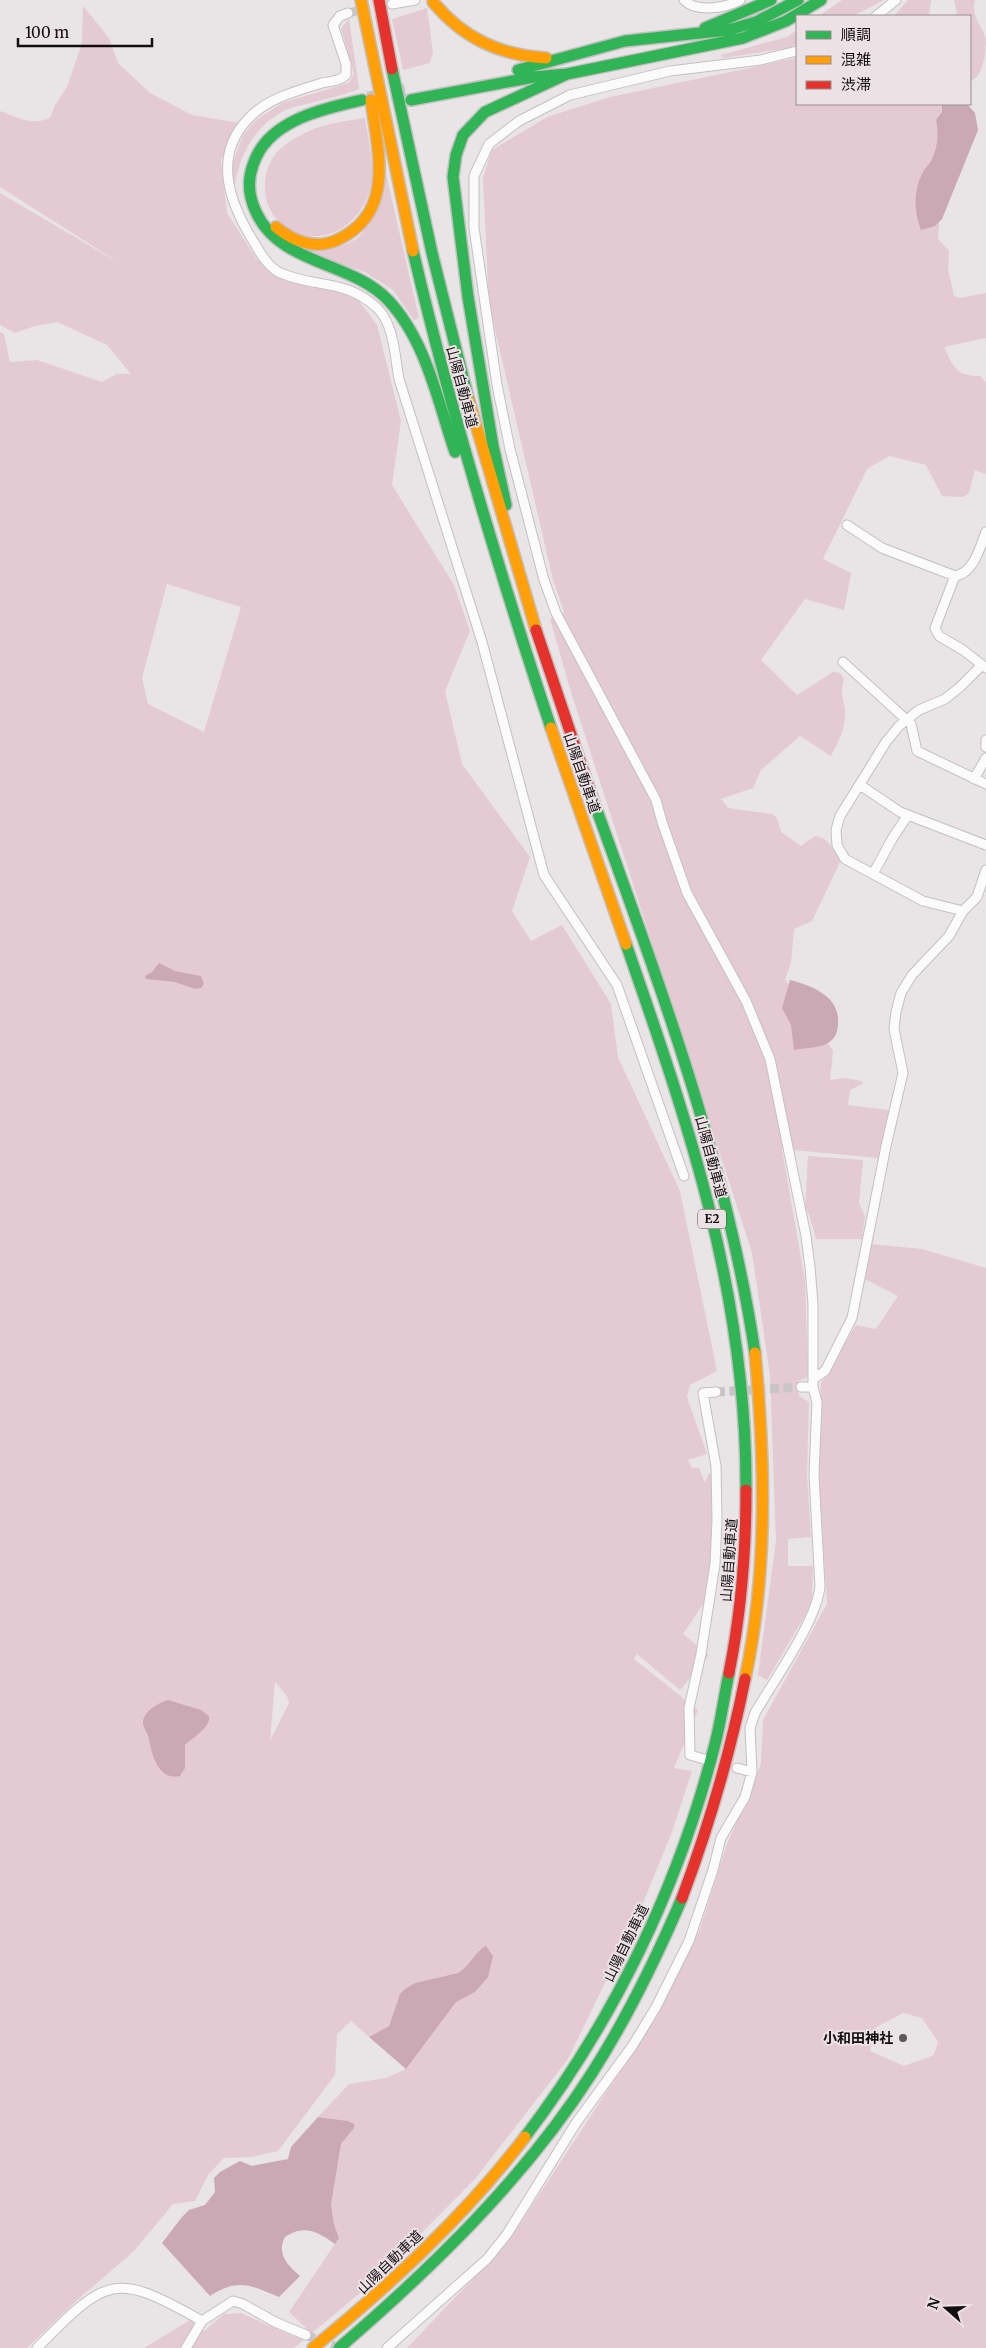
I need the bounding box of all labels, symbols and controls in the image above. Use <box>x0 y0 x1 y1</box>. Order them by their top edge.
scale bar <box>18 15 151 47</box>
legend <box>796 15 971 105</box>
text: 100 m <box>25 23 69 42</box>
text: 順調 <box>841 25 871 44</box>
text: 混雑 <box>841 50 871 69</box>
text: 渋滞 <box>841 75 871 94</box>
street label: 山陽自動車道 <box>442 344 482 430</box>
street label: 山陽自動車道 <box>560 730 604 816</box>
street label: 山陽自動車道 <box>691 1114 731 1200</box>
road number: E2 <box>698 1210 726 1228</box>
street label: 山陽自動車道 <box>717 1517 741 1603</box>
street label: 山陽自動車道 <box>599 1901 653 1985</box>
place label: 小和田神社 <box>823 2029 893 2047</box>
marker: 小和田神社 <box>897 2032 909 2044</box>
street label: 山陽自動車道 <box>354 2226 426 2298</box>
north arrow <box>921 2283 971 2333</box>
text: N <box>923 2295 944 2312</box>

